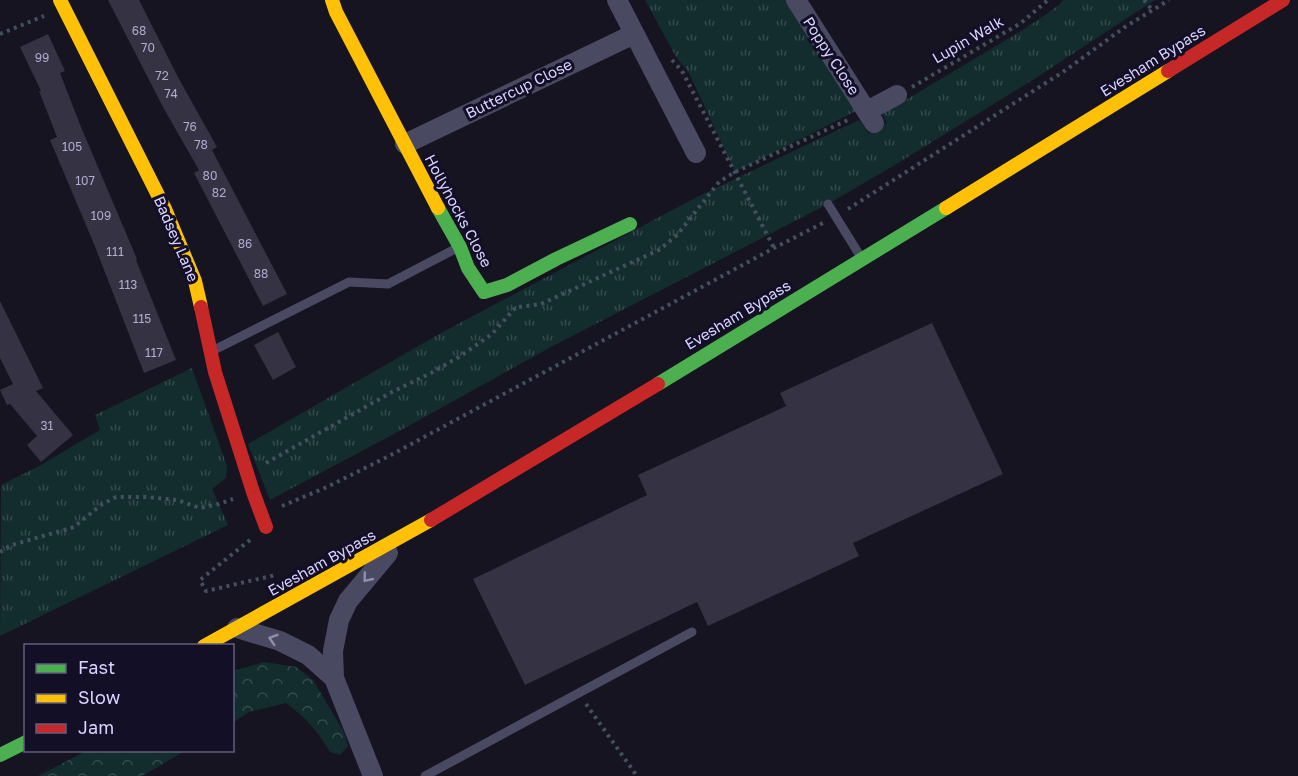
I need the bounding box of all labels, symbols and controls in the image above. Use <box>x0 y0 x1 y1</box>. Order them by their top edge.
street label: Lupin Walk <box>929 11 1007 67</box>
street label: Poppy Close <box>800 13 864 98</box>
street label: Evesham Bypass <box>1097 21 1208 100</box>
house number: 68 <box>132 23 146 38</box>
house number: 70 <box>141 40 155 55</box>
house number: 99 <box>35 50 49 65</box>
street label: Buttercup Close <box>462 54 575 122</box>
house number: 72 <box>155 68 169 83</box>
house number: 74 <box>164 86 178 101</box>
house number: 76 <box>183 119 197 134</box>
house number: 78 <box>194 137 208 152</box>
house number: 105 <box>62 139 82 154</box>
street label: Hollyhocks Close <box>422 151 496 270</box>
house number: 80 <box>203 168 217 183</box>
house number: 107 <box>75 173 95 188</box>
house number: 82 <box>212 185 226 200</box>
street label: Badsey Lane <box>151 193 203 284</box>
house number: 109 <box>91 208 111 223</box>
house number: 86 <box>238 236 252 251</box>
house number: 111 <box>106 244 124 259</box>
house number: 88 <box>254 266 268 281</box>
street label: Evesham Bypass <box>681 275 794 353</box>
house number: 113 <box>119 277 137 292</box>
house number: 115 <box>133 311 151 326</box>
house number: 117 <box>145 345 163 360</box>
house number: 31 <box>41 418 54 433</box>
street label: Evesham Bypass <box>265 525 379 599</box>
one-way arrow <box>363 571 374 582</box>
one-way arrow <box>268 634 279 646</box>
legend <box>24 644 234 752</box>
text: Fast <box>78 656 115 678</box>
text: Slow <box>78 686 121 708</box>
text: Jam <box>78 716 114 738</box>

